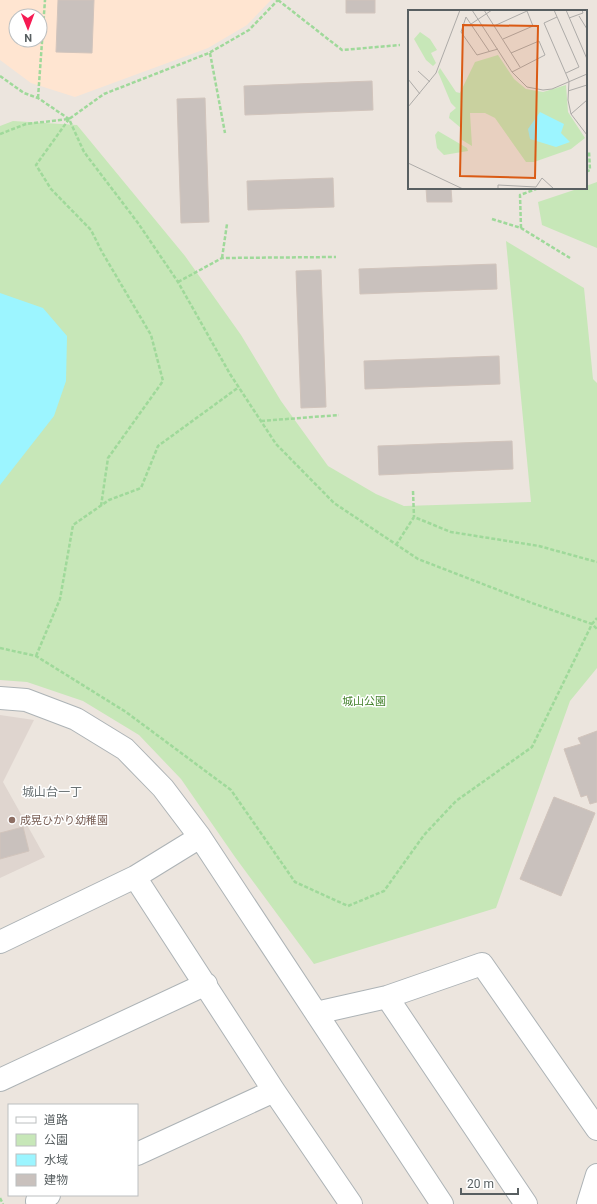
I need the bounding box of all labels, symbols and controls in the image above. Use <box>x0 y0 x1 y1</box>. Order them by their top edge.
north arrow <box>8 8 48 48</box>
inset map <box>408 10 587 189</box>
text: N <box>24 31 32 44</box>
park label: 城山公園 <box>342 695 386 708</box>
district label: 城山台一丁 <box>22 785 82 799</box>
place label: 成晃ひかり幼稚園 <box>20 814 108 827</box>
marker: 成晃ひかり幼稚園 <box>7 815 17 825</box>
legend <box>8 1104 138 1196</box>
text: 道路 <box>44 1113 68 1127</box>
text: 公園 <box>44 1133 68 1147</box>
text: 水域 <box>44 1153 68 1167</box>
scale bar <box>461 1170 518 1196</box>
text: 建物 <box>44 1173 68 1187</box>
text: 20 m <box>467 1177 494 1191</box>

